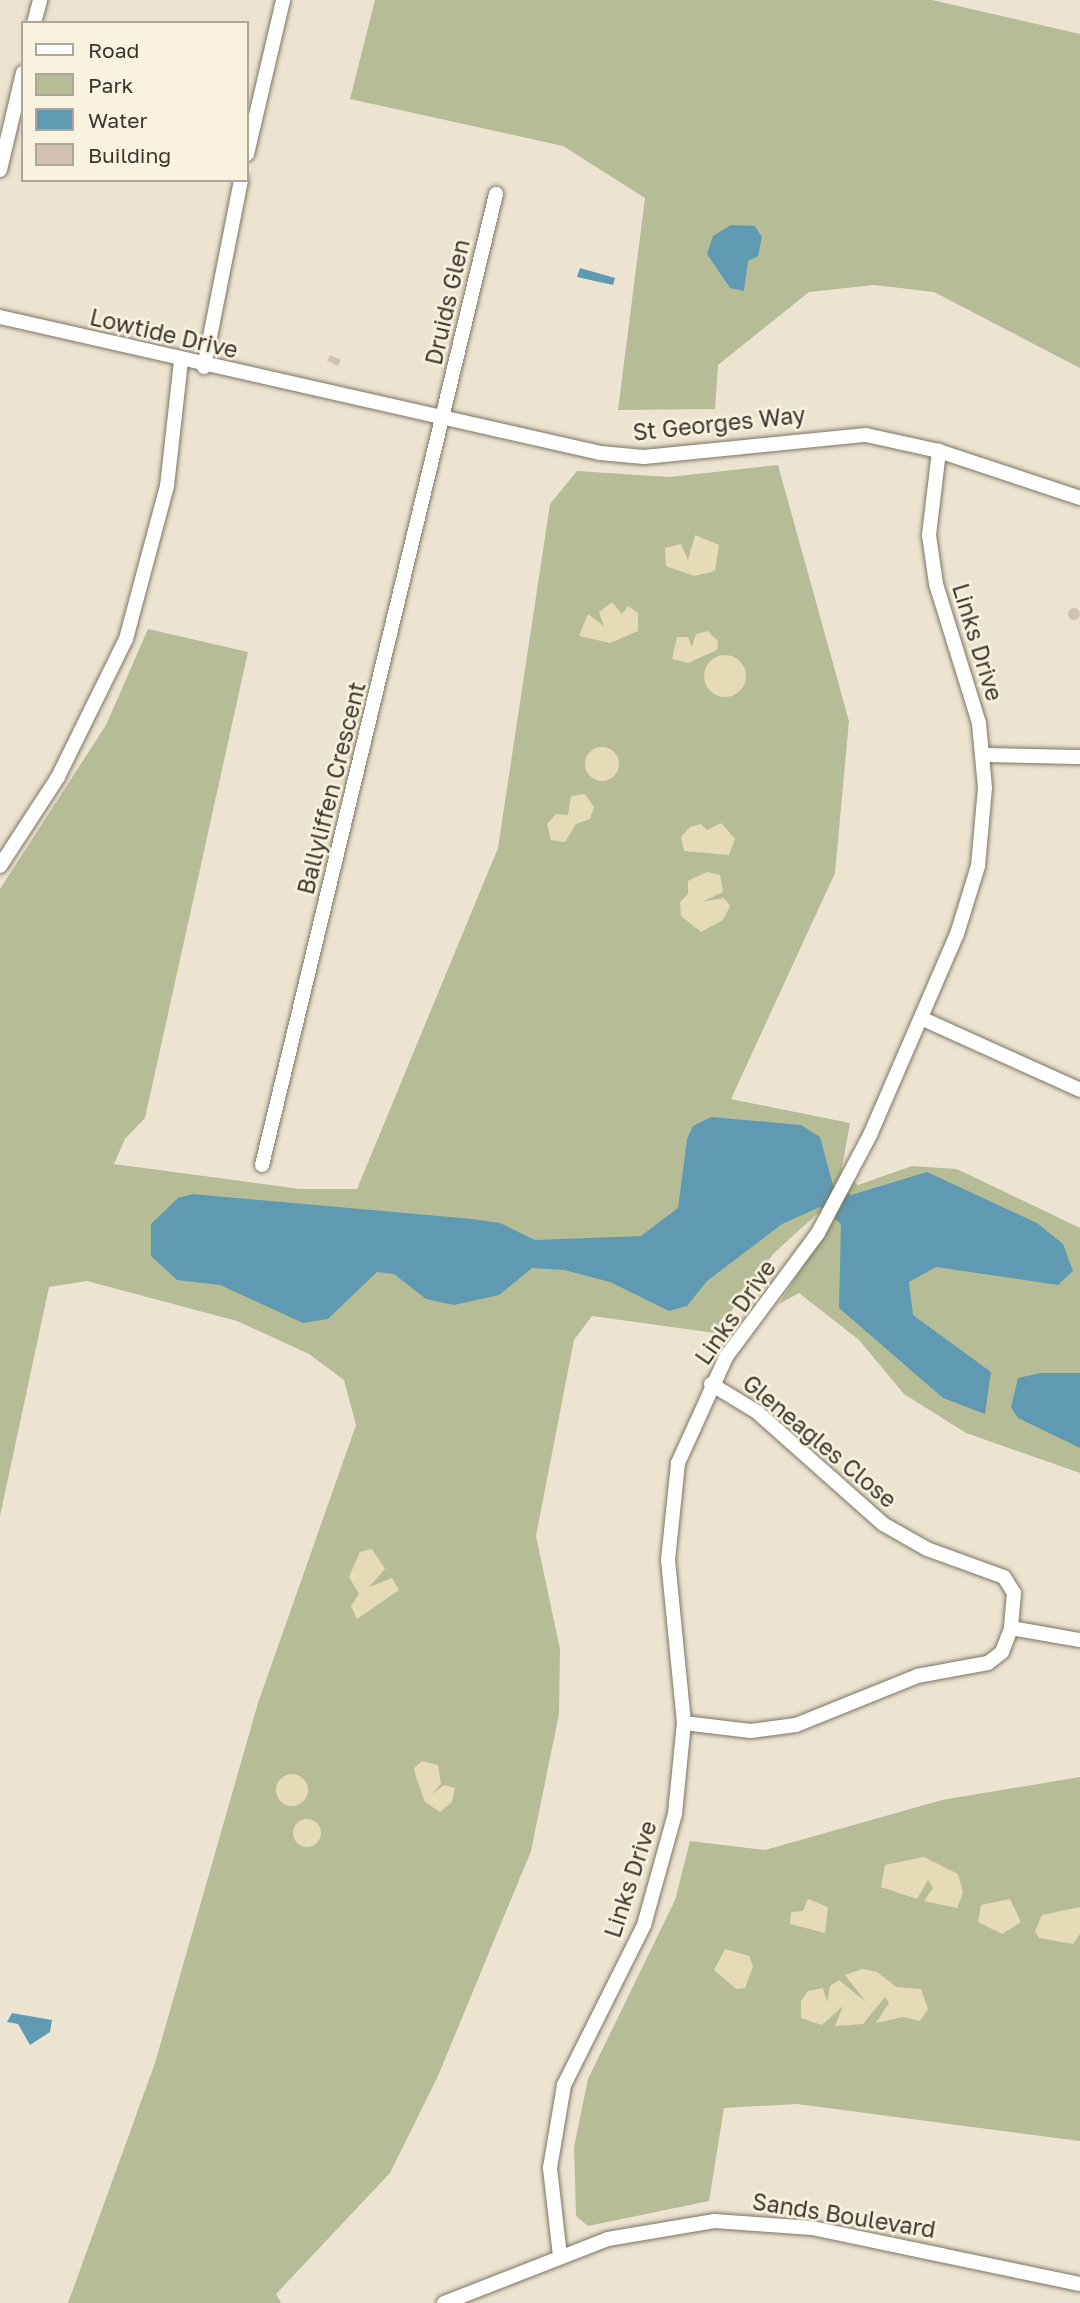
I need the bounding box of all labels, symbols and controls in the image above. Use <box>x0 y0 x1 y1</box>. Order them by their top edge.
legend <box>21 21 248 182</box>
text: Road <box>88 37 139 63</box>
text: Park <box>88 72 133 98</box>
text: Water <box>88 107 148 133</box>
text: Building <box>88 142 171 168</box>
street label: Druids Glen <box>419 237 475 367</box>
street label: Lowtide Drive <box>87 303 241 363</box>
street label: St Georges Way <box>631 400 807 446</box>
street label: Links Drive <box>947 580 1009 704</box>
street label: Ballyliffen Crescent <box>291 679 371 897</box>
street label: Links Drive <box>689 1254 781 1370</box>
street label: Gleneagles Close <box>738 1369 902 1513</box>
street label: Links Drive <box>598 1817 662 1941</box>
street label: Sands Boulevard <box>750 2187 938 2243</box>

